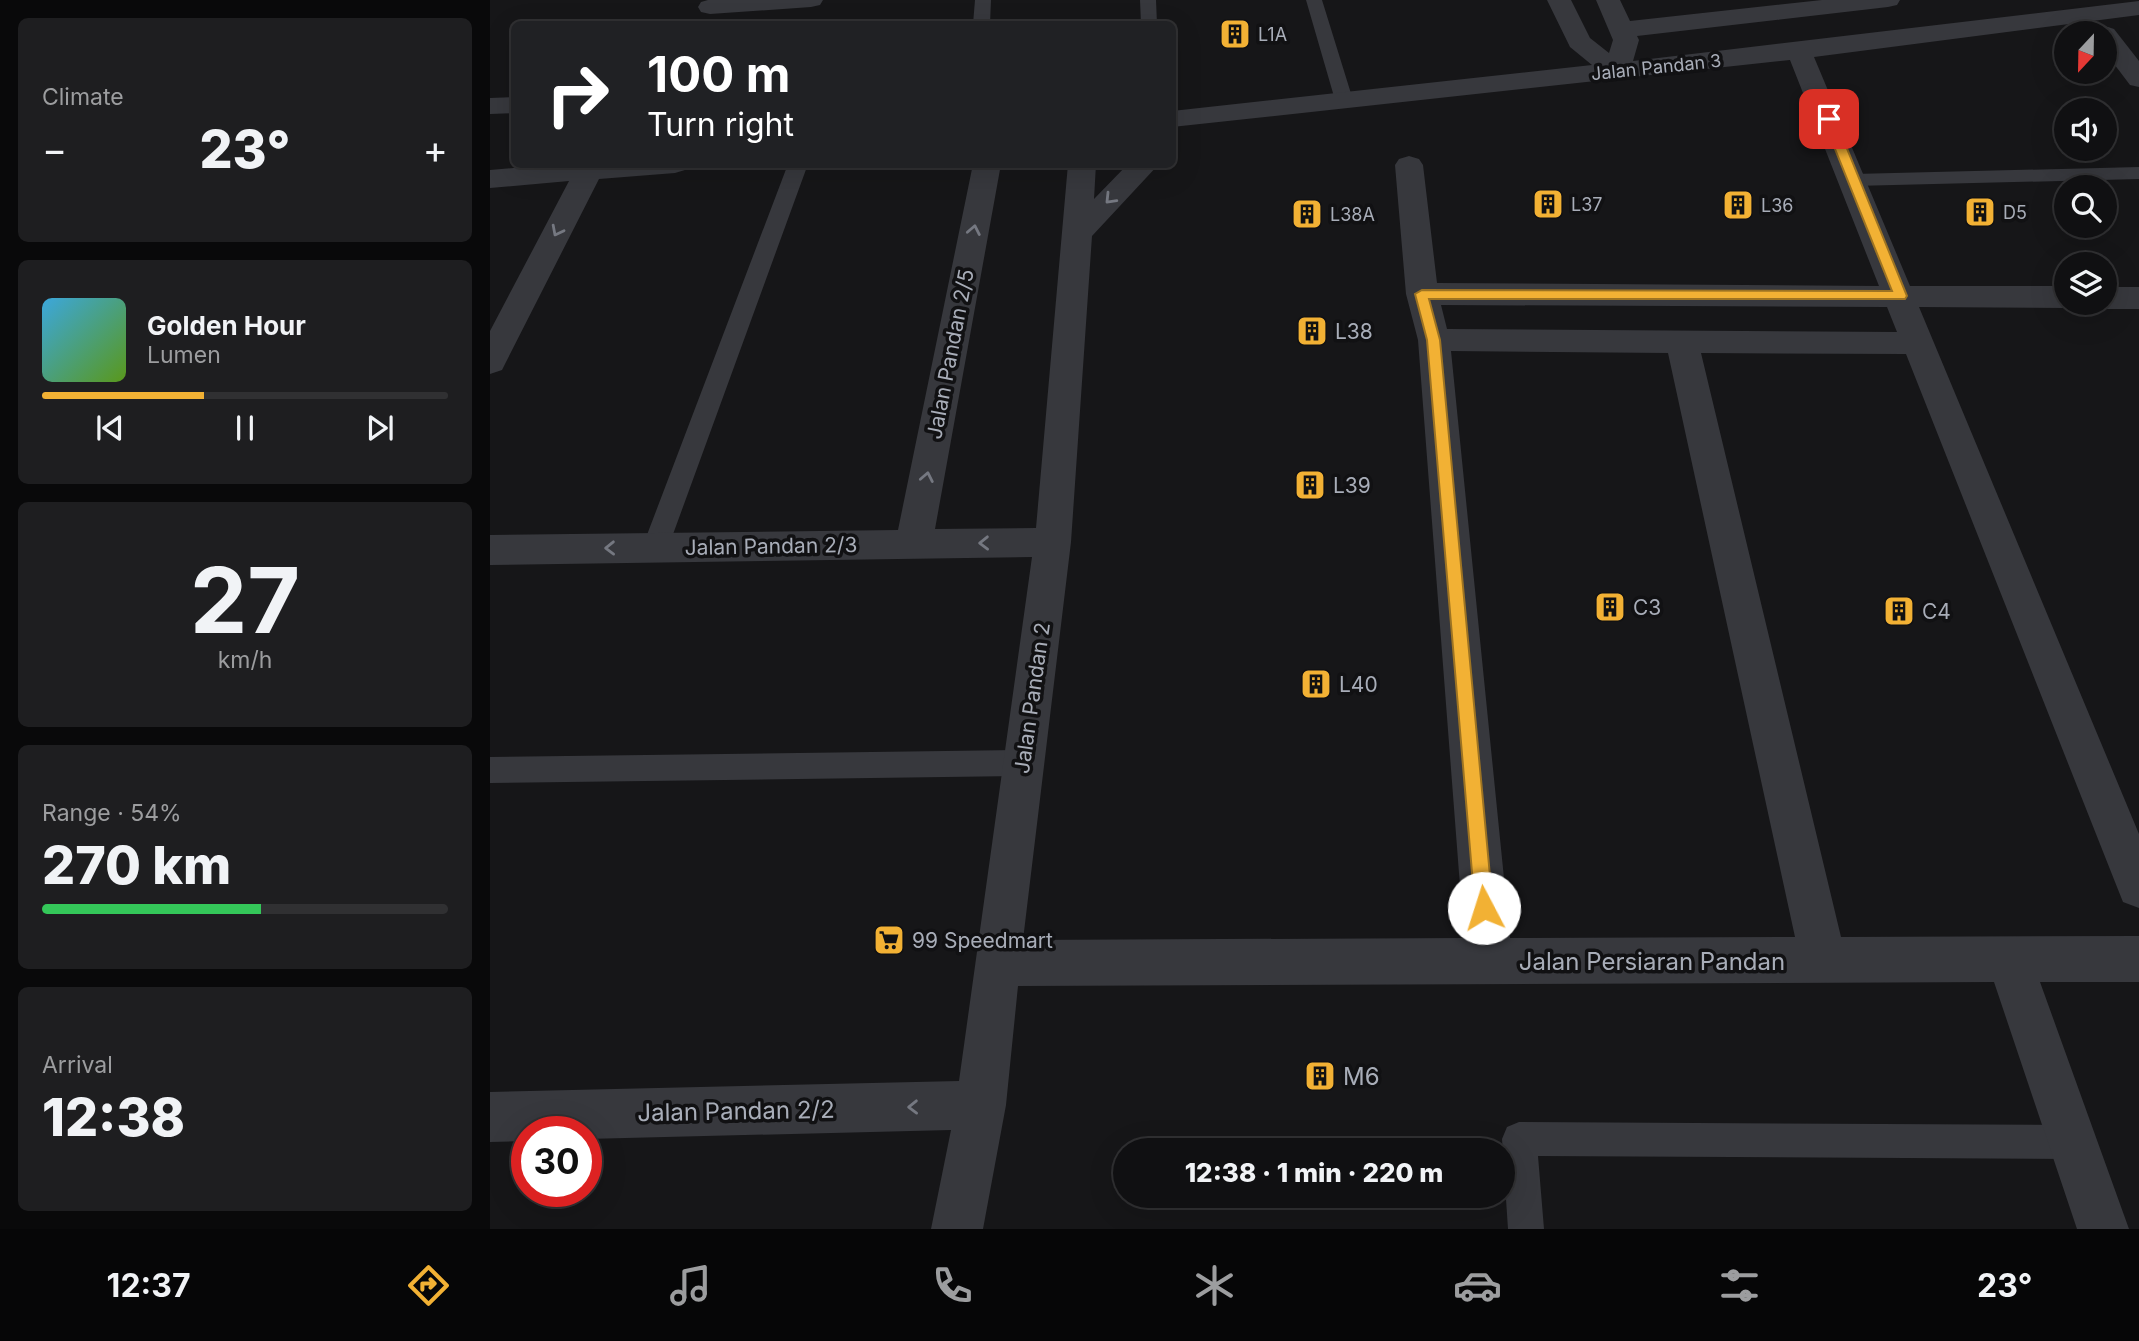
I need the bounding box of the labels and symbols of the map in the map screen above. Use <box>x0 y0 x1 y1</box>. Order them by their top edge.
building icon: L1A <box>1218 17 1252 51</box>
north arrow <box>2054 21 2118 84</box>
place label: L1A <box>1258 24 1287 45</box>
street label: Jalan Pandan 3 <box>1590 50 1722 84</box>
pin <box>1799 89 1859 149</box>
building icon: L37 <box>1531 187 1565 221</box>
building icon: L36 <box>1721 188 1755 222</box>
one-way arrow <box>1106 190 1119 203</box>
place label: L37 <box>1571 194 1602 215</box>
place label: L36 <box>1761 195 1793 216</box>
building icon: D5 <box>1963 195 1997 229</box>
building icon: L38A <box>1290 197 1324 231</box>
place label: D5 <box>2003 202 2027 223</box>
place label: L38A <box>1330 204 1375 225</box>
one-way arrow <box>552 224 566 237</box>
one-way arrow <box>966 224 981 236</box>
street label: Jalan Pandan 2/5 <box>921 267 979 441</box>
building icon: L38 <box>1295 314 1329 348</box>
place label: L38 <box>1335 319 1373 344</box>
building icon: L39 <box>1293 468 1327 502</box>
one-way arrow <box>919 471 934 483</box>
place label: L39 <box>1333 473 1371 498</box>
street label: Jalan Pandan 2/3 <box>684 532 858 560</box>
one-way arrow <box>979 535 989 551</box>
one-way arrow <box>604 540 615 556</box>
building icon: C3 <box>1593 590 1627 624</box>
building icon: C4 <box>1882 594 1916 628</box>
place label: C3 <box>1633 595 1661 620</box>
place label: C4 <box>1922 599 1951 624</box>
street label: Jalan Pandan 2 <box>1009 621 1055 775</box>
building icon: L40 <box>1299 667 1333 701</box>
place label: L40 <box>1339 672 1378 697</box>
position arrow <box>1447 871 1521 945</box>
supermarket icon: 99 Speedmart <box>872 923 906 957</box>
place label: 99 Speedmart <box>912 928 1053 953</box>
street label: Jalan Persiaran Pandan <box>1519 947 1785 976</box>
building icon: M6 <box>1303 1059 1337 1093</box>
place label: M6 <box>1343 1062 1380 1091</box>
street label: Jalan Pandan 2/2 <box>637 1095 835 1127</box>
one-way arrow <box>907 1099 918 1114</box>
speed limit sign: 30 <box>511 1116 602 1207</box>

